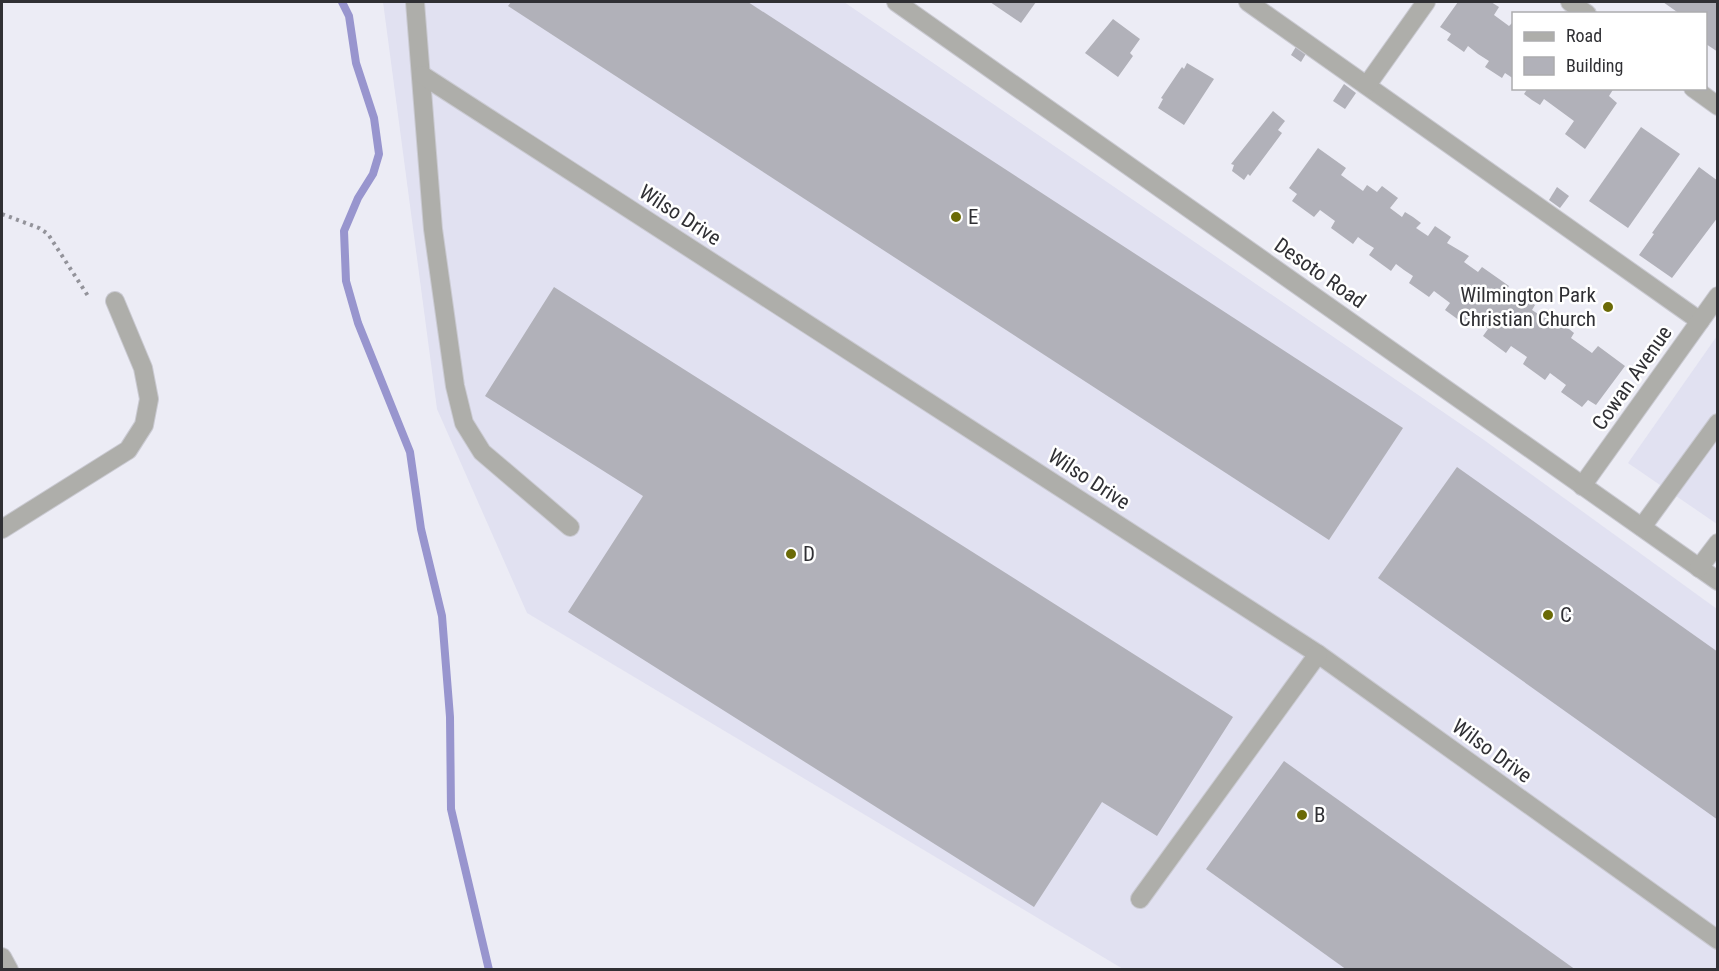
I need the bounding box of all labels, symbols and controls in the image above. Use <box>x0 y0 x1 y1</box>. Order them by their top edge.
legend <box>1512 12 1707 90</box>
text: Road <box>1566 25 1602 46</box>
text: Building <box>1566 55 1623 76</box>
street label: Wilso Drive <box>635 180 725 250</box>
place label: E <box>968 205 978 229</box>
marker: E <box>949 210 963 224</box>
street label: Desoto Road <box>1270 233 1370 313</box>
place label: Wilmington Park Christian Church <box>1459 283 1597 331</box>
marker: Wilmington Park Christian Church <box>1601 300 1615 314</box>
street label: Cowan Avenue <box>1587 321 1677 435</box>
street label: Wilso Drive <box>1044 444 1134 514</box>
place label: D <box>803 542 815 566</box>
marker: D <box>784 547 798 561</box>
place label: C <box>1560 603 1572 627</box>
marker: C <box>1541 608 1555 622</box>
street label: Wilso Drive <box>1448 714 1537 788</box>
place label: B <box>1314 803 1325 827</box>
marker: B <box>1295 808 1309 822</box>

